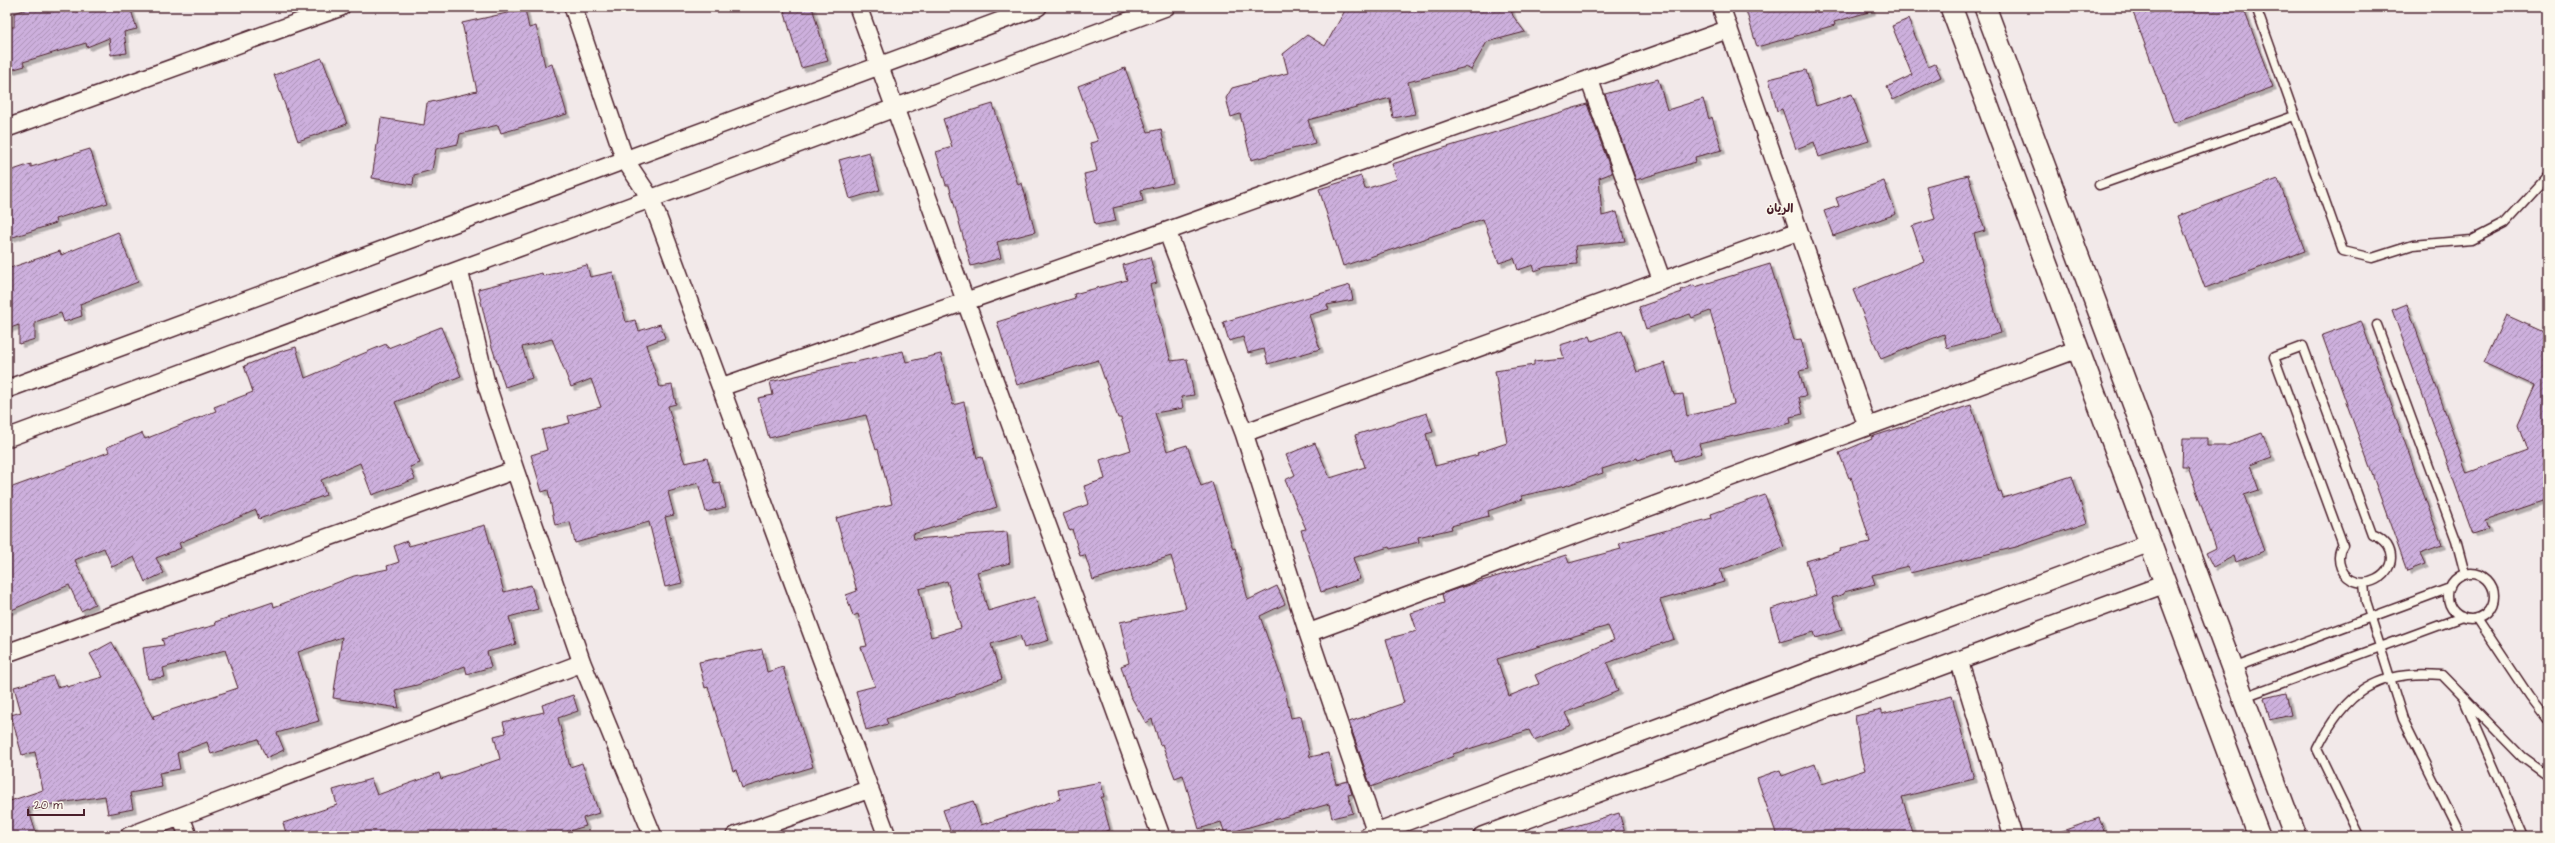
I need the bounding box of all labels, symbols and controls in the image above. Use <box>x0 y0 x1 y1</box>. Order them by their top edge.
district label: الريان <box>1767 200 1793 217</box>
scale bar <box>28 791 84 817</box>
text: 20 m <box>34 797 63 814</box>

